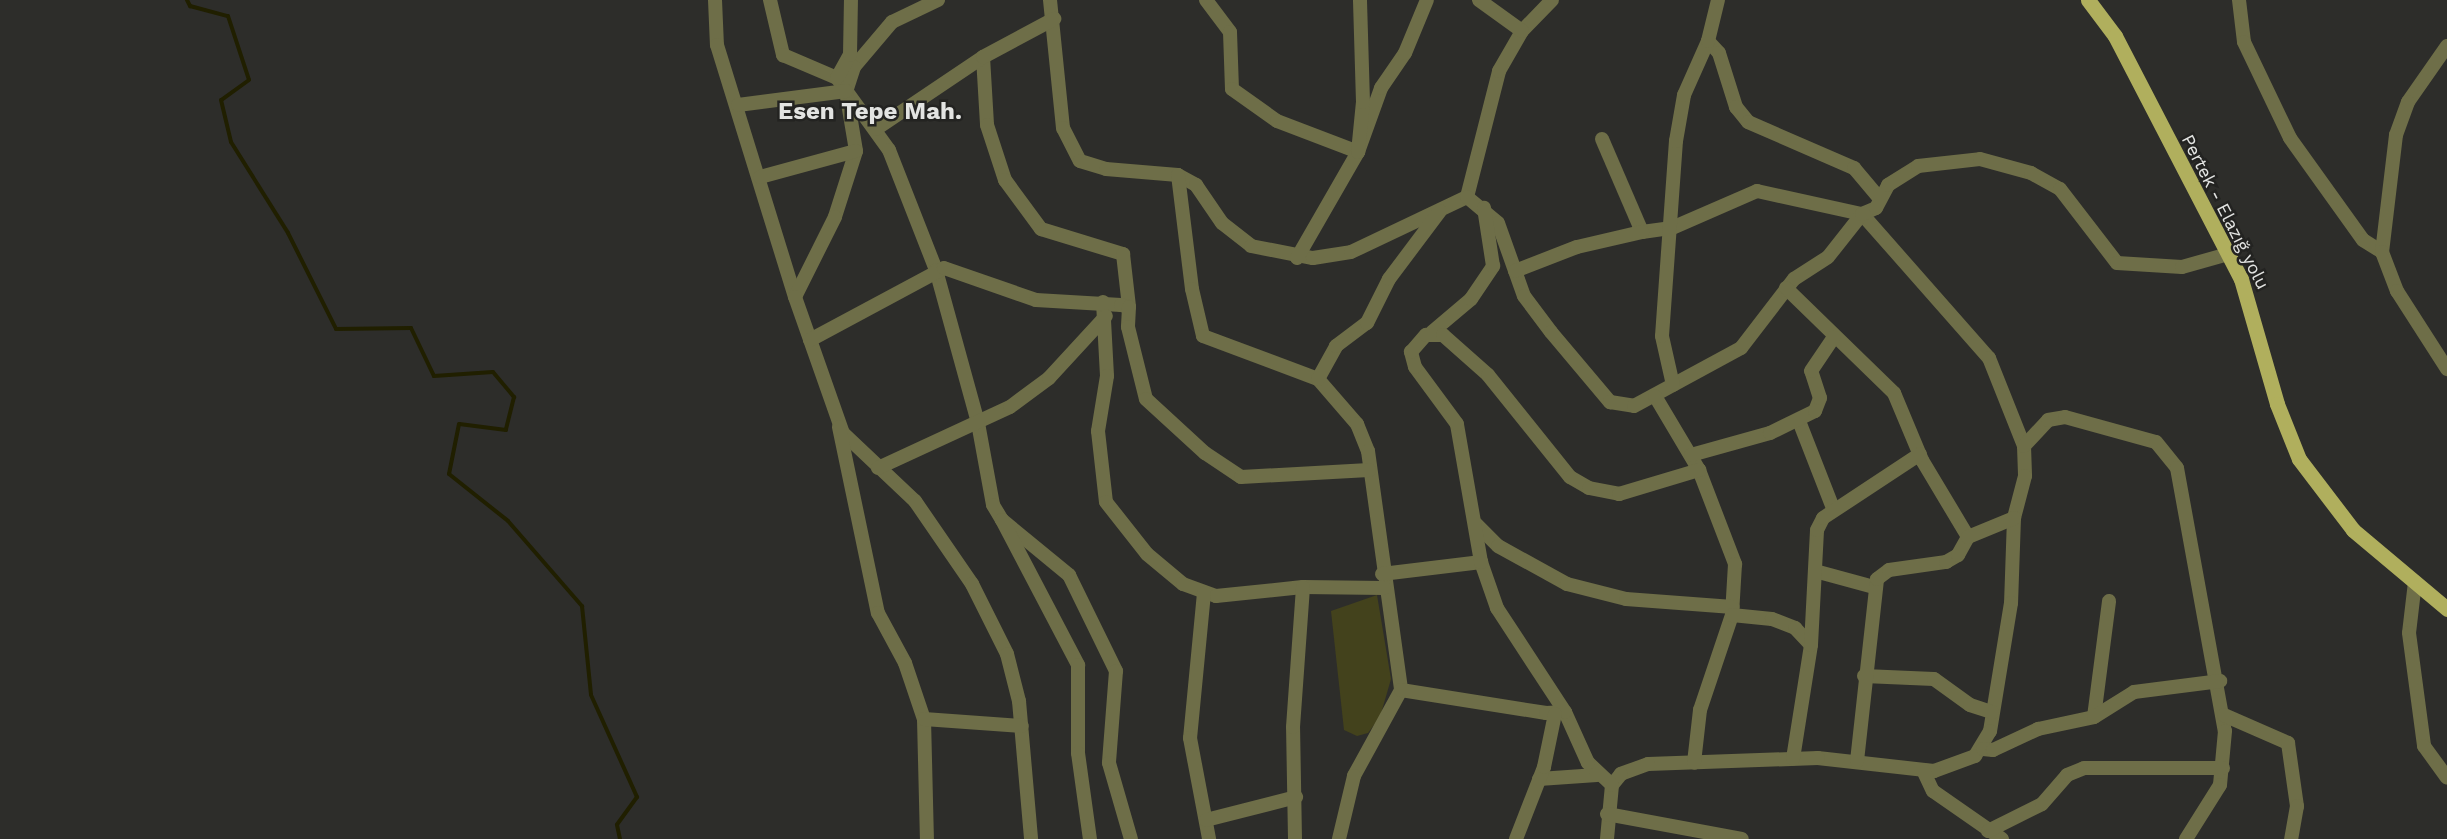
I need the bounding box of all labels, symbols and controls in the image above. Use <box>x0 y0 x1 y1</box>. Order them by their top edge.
district label: Esen Tepe Mah. <box>778 98 962 126</box>
street label: Pertek - Elazığ yolu <box>2176 131 2274 293</box>

